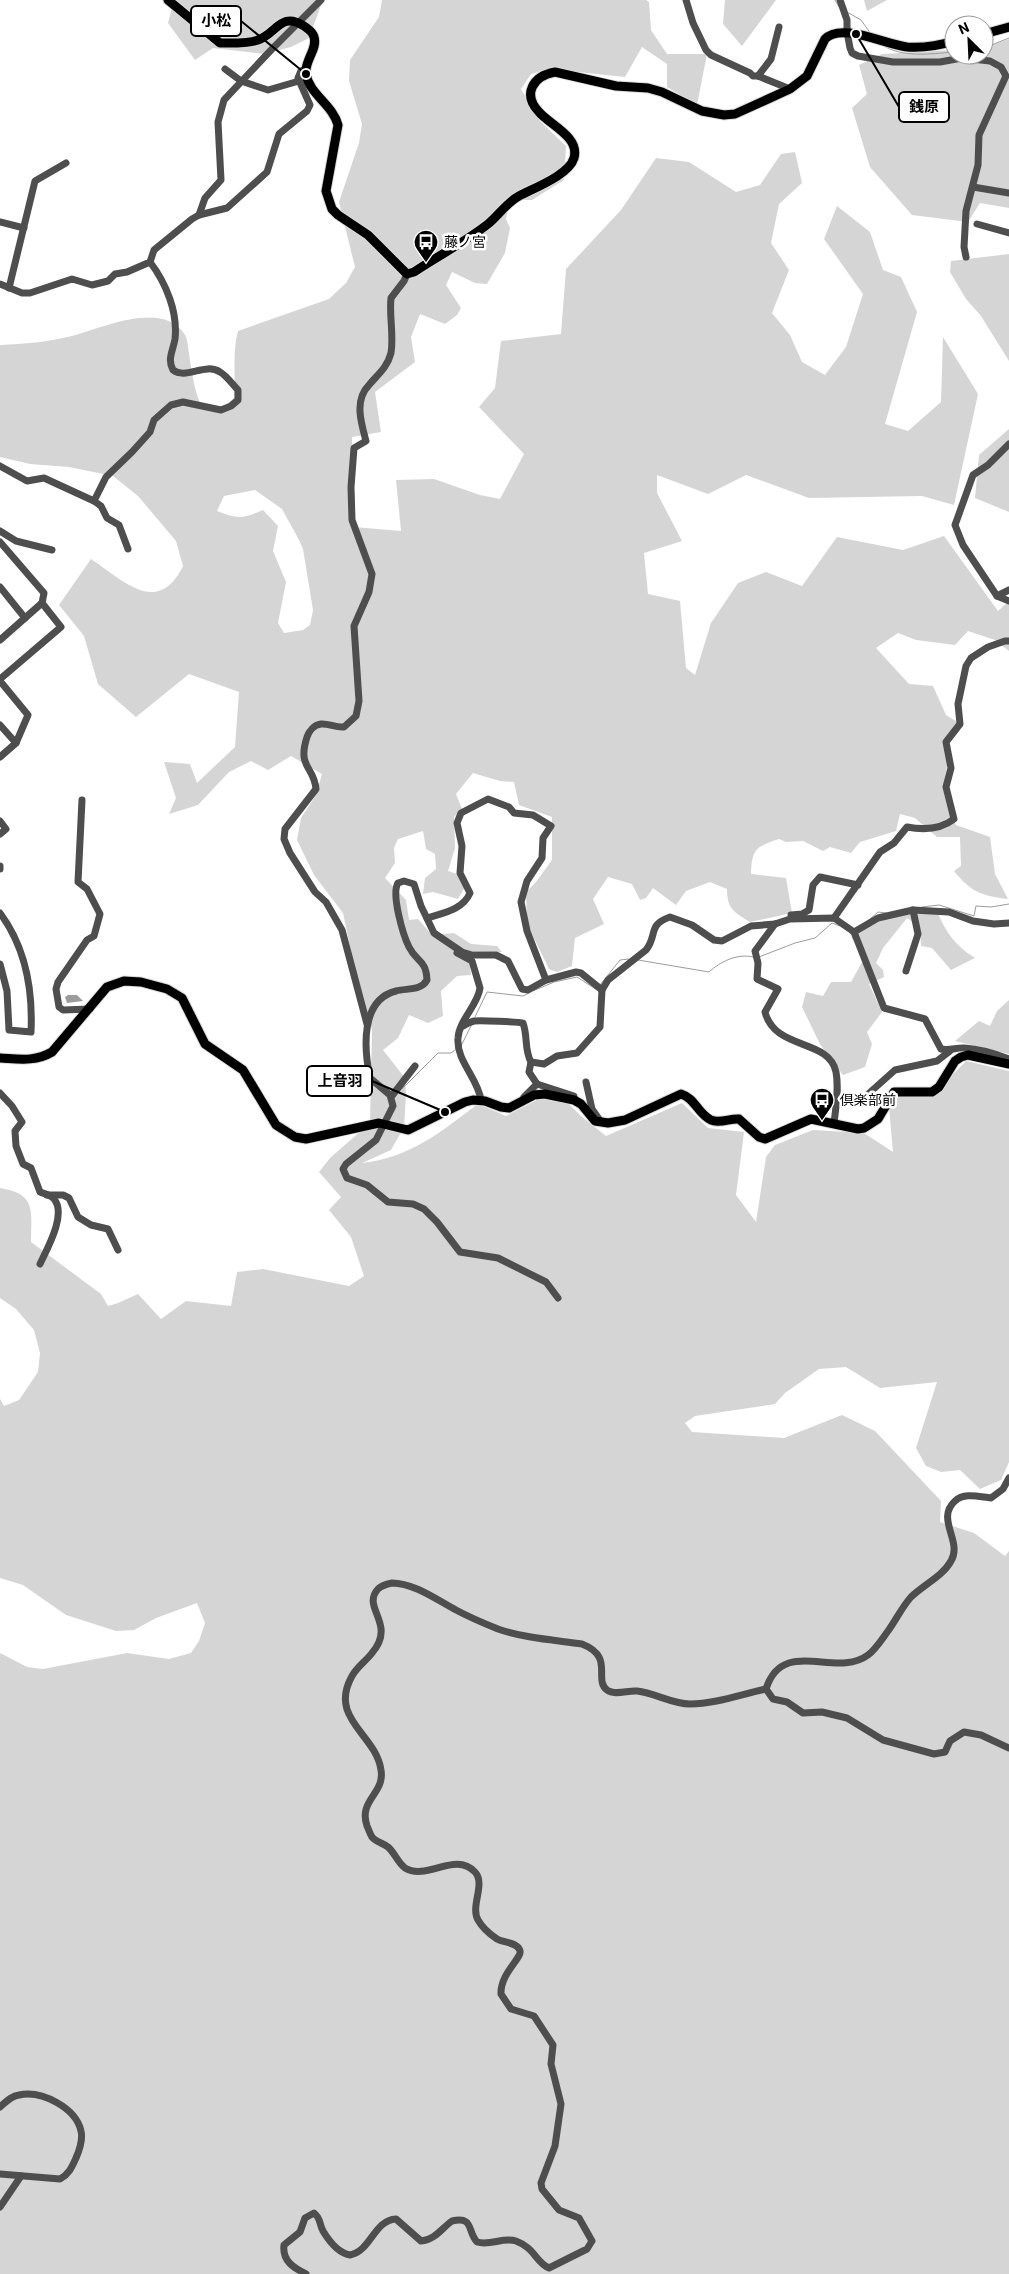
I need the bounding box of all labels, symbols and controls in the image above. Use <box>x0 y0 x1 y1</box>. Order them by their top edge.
callout: 小松 <box>191 6 241 36</box>
text: 小松 <box>201 12 231 30</box>
north arrow <box>944 15 994 65</box>
text: N <box>956 19 971 37</box>
callout: 銭原 <box>899 92 949 122</box>
text: 銭原 <box>909 98 939 116</box>
bus stop icon: 藤ノ宮 <box>413 229 439 263</box>
place label: 藤ノ宮 <box>444 234 486 250</box>
callout: 上音羽 <box>307 1066 372 1096</box>
text: 上音羽 <box>317 1072 363 1090</box>
bus stop icon: 倶楽部前 <box>809 1087 835 1121</box>
place label: 倶楽部前 <box>839 1092 896 1108</box>

